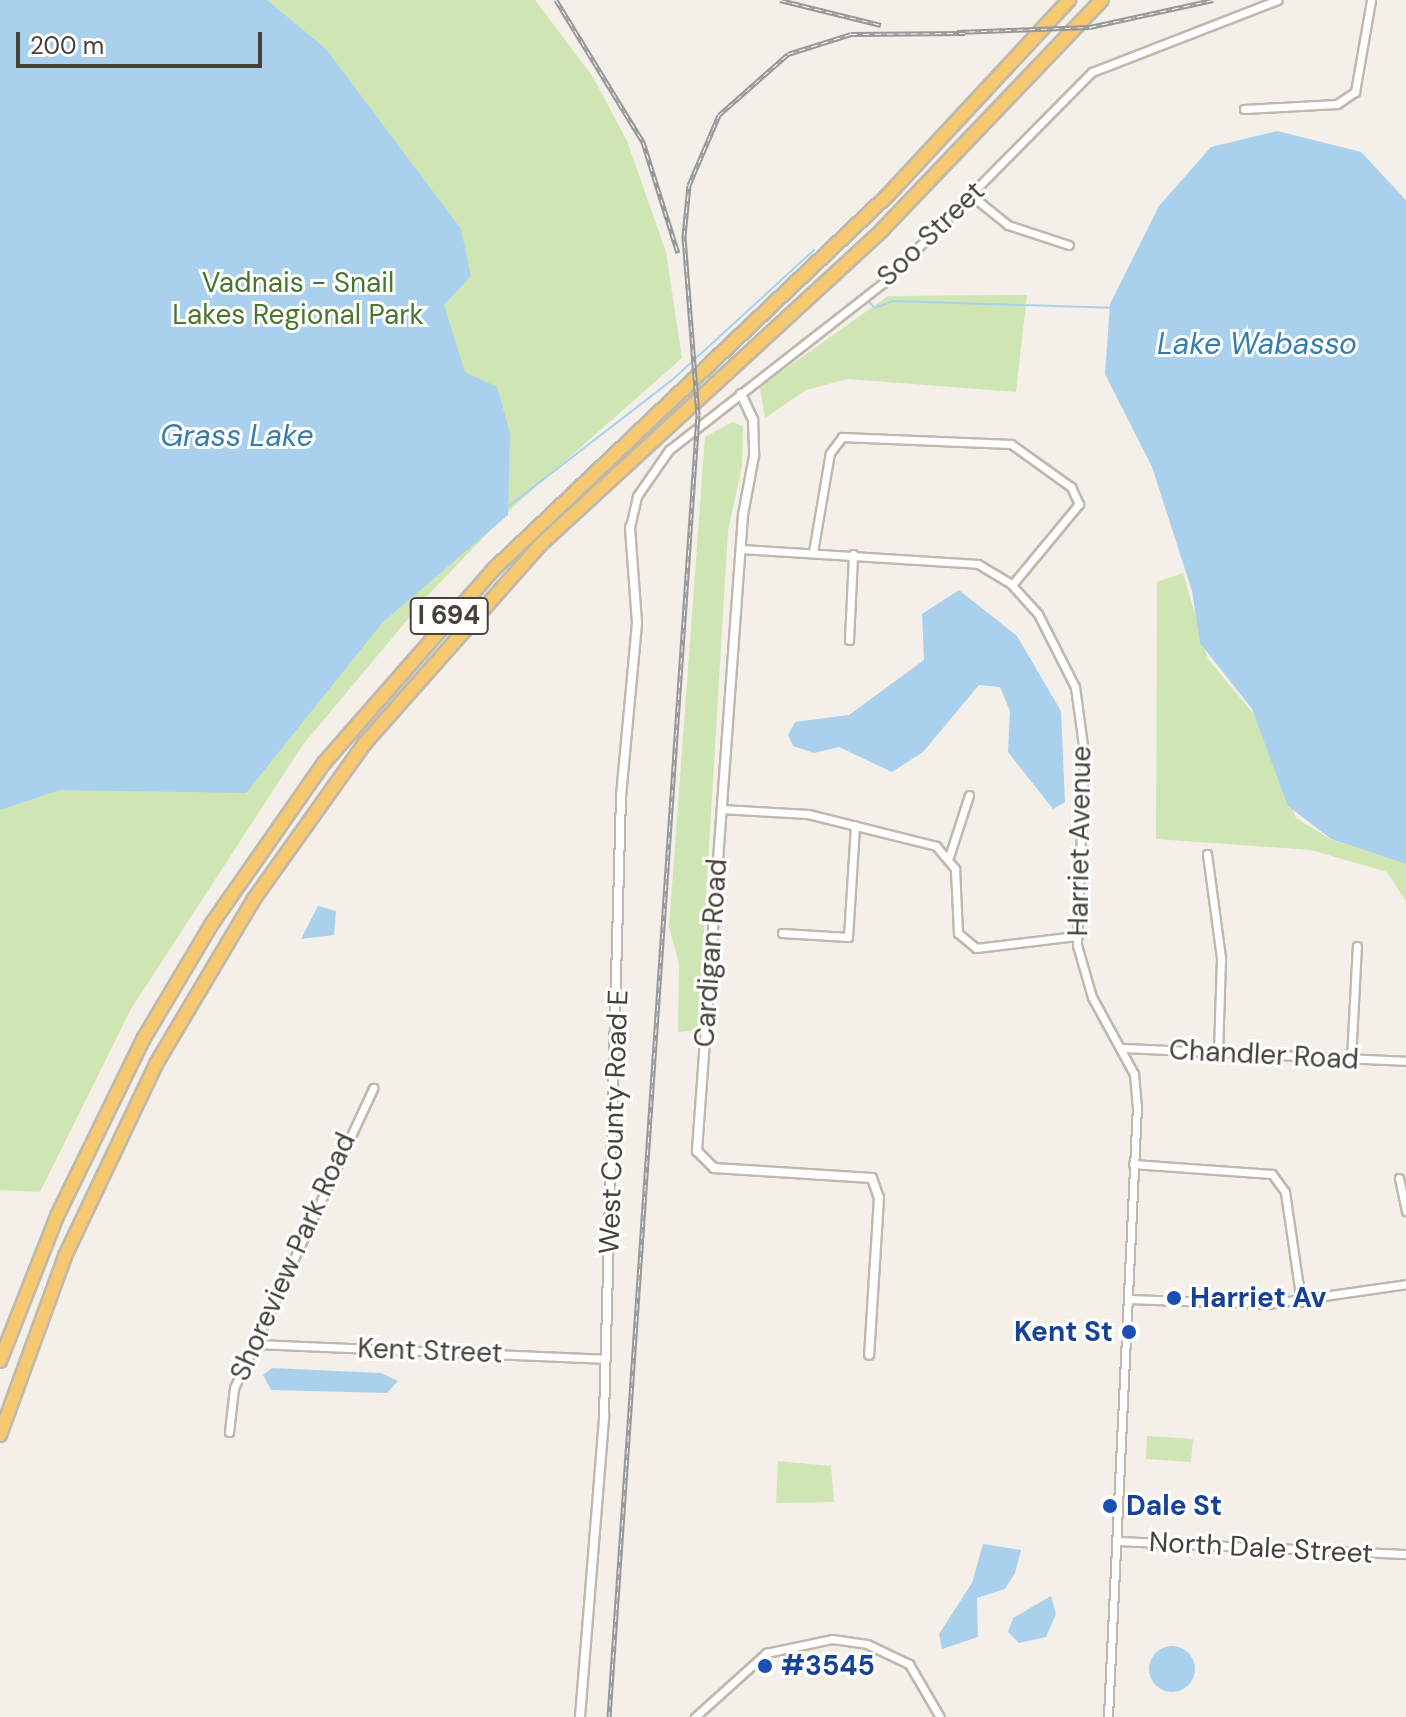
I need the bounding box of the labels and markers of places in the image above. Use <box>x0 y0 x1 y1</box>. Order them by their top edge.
place label: Harriet Av <box>1190 1281 1326 1315</box>
marker: Harriet Av <box>1165 1289 1183 1307</box>
place label: Kent St <box>1014 1315 1113 1349</box>
marker: Kent St <box>1120 1323 1138 1341</box>
place label: Dale St <box>1126 1489 1222 1523</box>
marker: Dale St <box>1101 1497 1119 1515</box>
place label: #3545 <box>781 1649 875 1683</box>
marker: #3545 <box>756 1657 774 1675</box>

